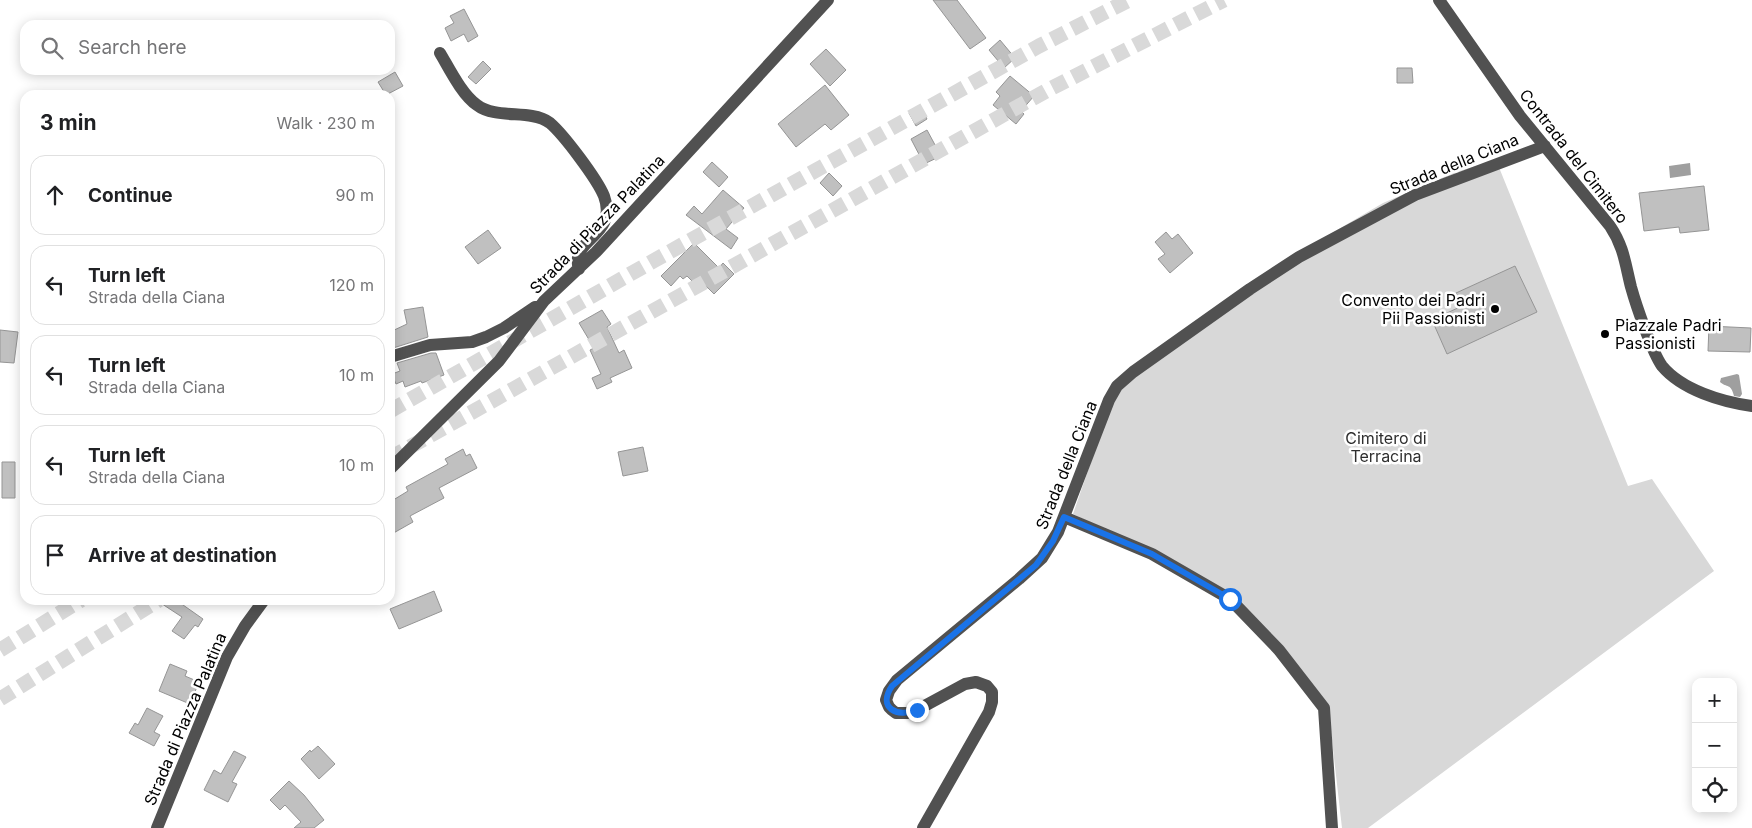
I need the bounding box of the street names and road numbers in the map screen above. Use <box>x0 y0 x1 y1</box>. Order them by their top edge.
street label: Contrada del Cimitero <box>1515 85 1633 227</box>
street label: Strada della Ciana <box>1387 129 1521 199</box>
street label: Strada di Piazza Palatina <box>525 150 669 298</box>
street label: Strada della Ciana <box>1031 398 1101 532</box>
street label: Strada di Piazza Palatina <box>139 630 231 808</box>

